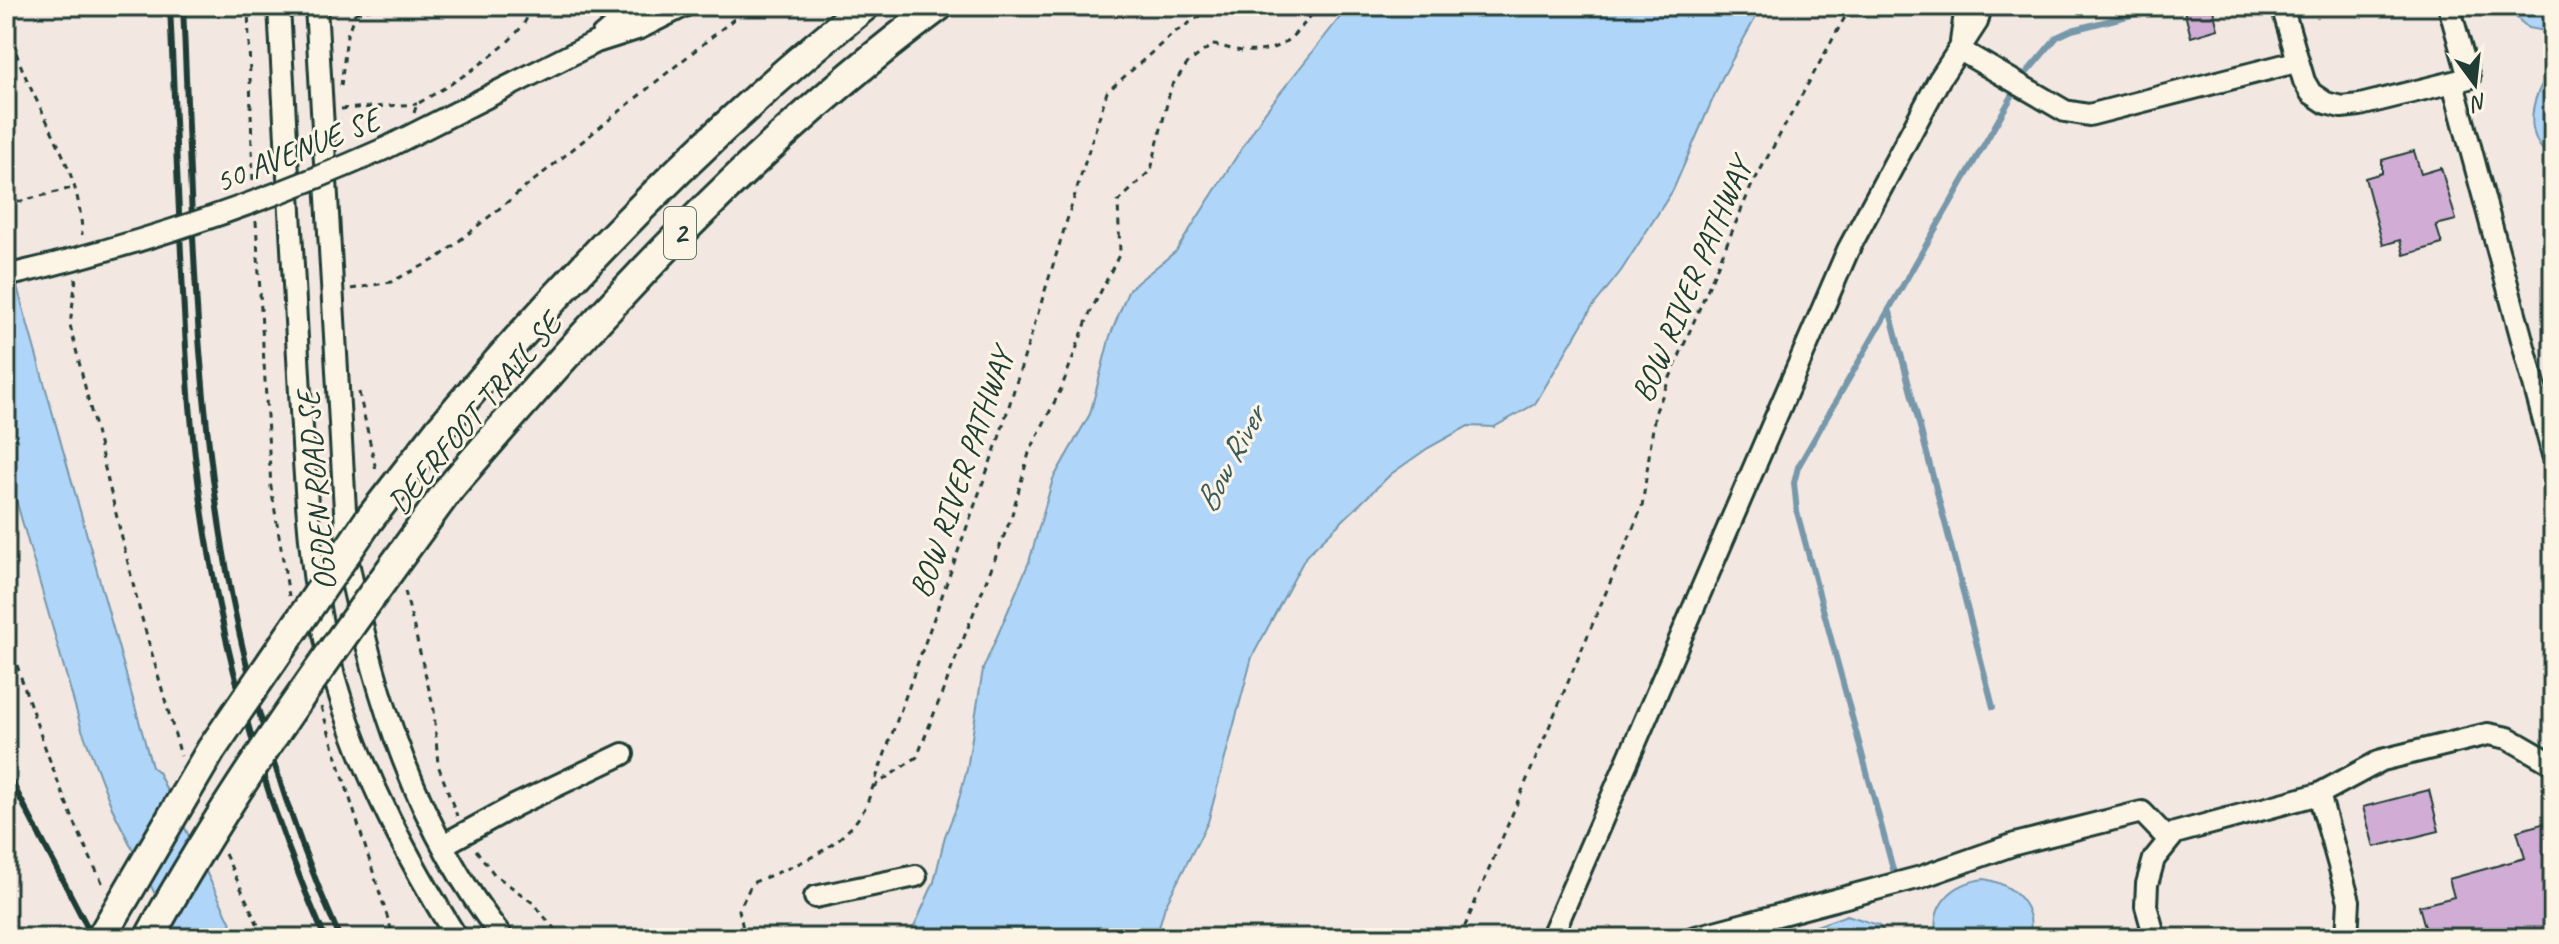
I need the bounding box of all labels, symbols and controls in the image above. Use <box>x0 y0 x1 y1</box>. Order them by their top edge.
north arrow <box>2435 44 2515 124</box>
text: N <box>2466 87 2490 119</box>
street label: 50 AVENUE SE <box>209 97 390 202</box>
street label: BOW RIVER PATHWAY <box>1622 147 1763 408</box>
road number: 2 <box>664 207 696 259</box>
street label: DEERFOOT TRAIL SE <box>378 301 573 522</box>
street label: BOW RIVER PATHWAY <box>900 338 1025 603</box>
street label: OGDEN ROAD SE <box>287 385 346 592</box>
water label: Bow River <box>1184 394 1278 519</box>

